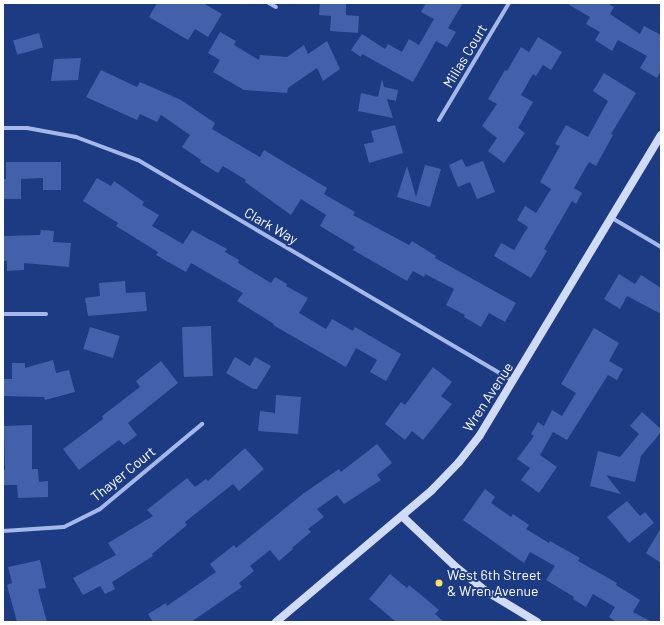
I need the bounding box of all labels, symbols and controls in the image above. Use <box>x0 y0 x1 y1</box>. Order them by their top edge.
street label: Milias Court <box>439 21 491 91</box>
street label: Clark Way <box>241 204 301 248</box>
street label: Wren Avenue <box>459 359 517 435</box>
street label: Thayer Court <box>87 443 159 505</box>
place label: West 6th Street & Wren Avenue <box>447 567 541 600</box>
marker: West 6th Street & Wren Avenue <box>434 578 444 588</box>

